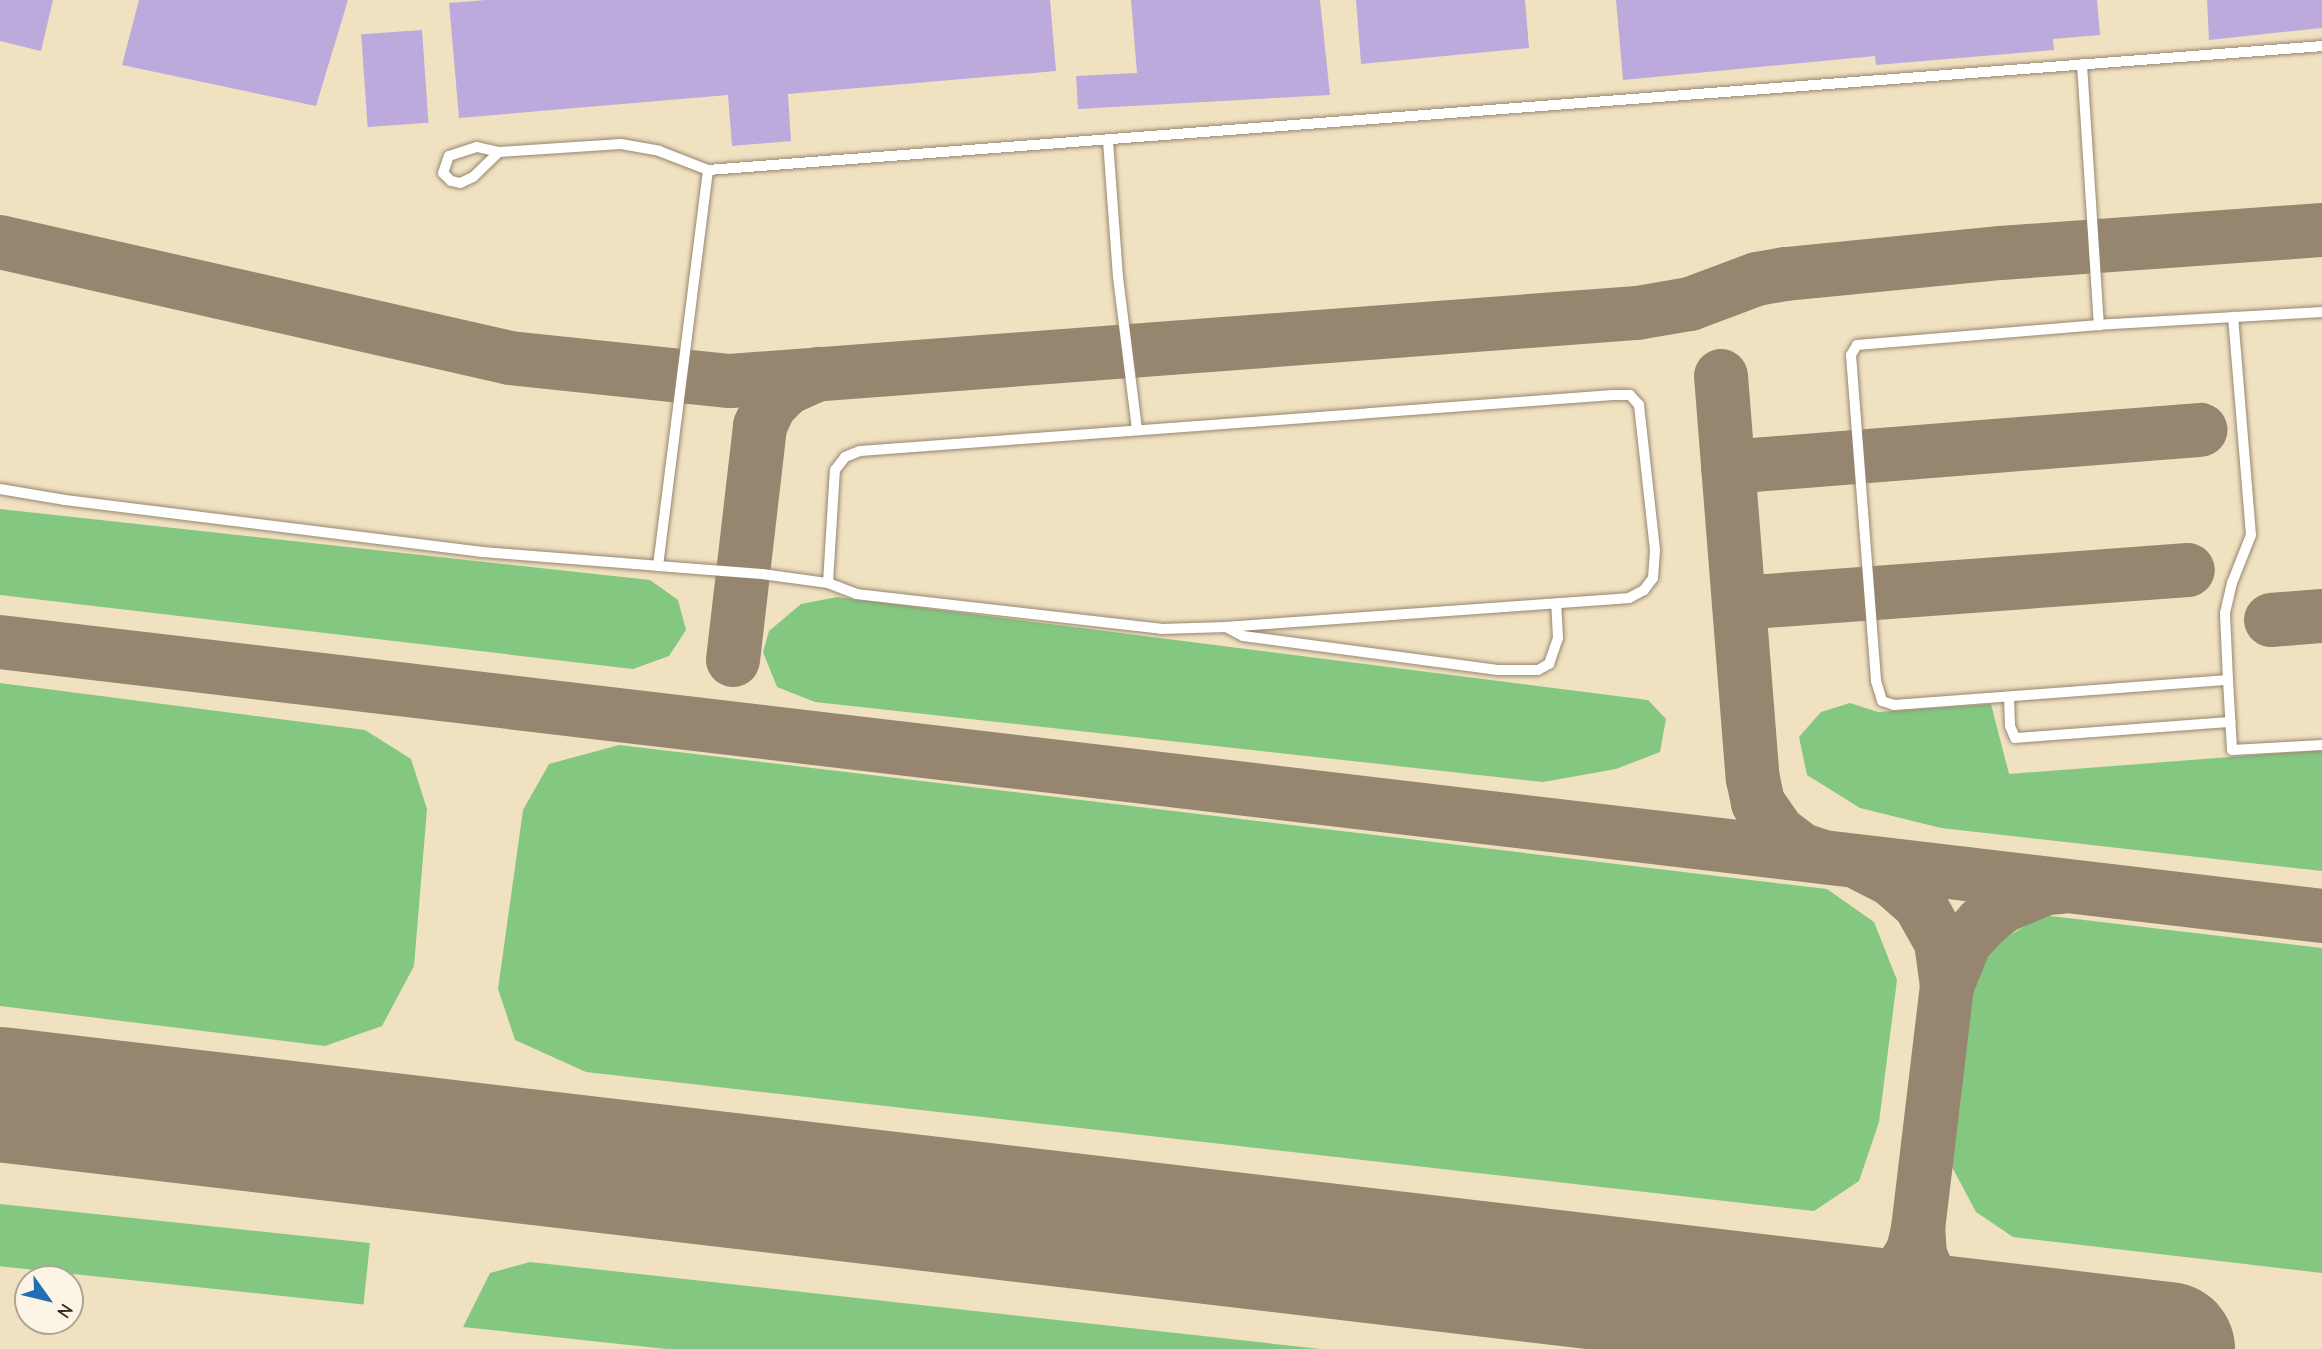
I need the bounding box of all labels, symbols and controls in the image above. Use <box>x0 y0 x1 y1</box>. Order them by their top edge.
north arrow <box>14 1265 84 1335</box>
text: N <box>52 1299 77 1322</box>

